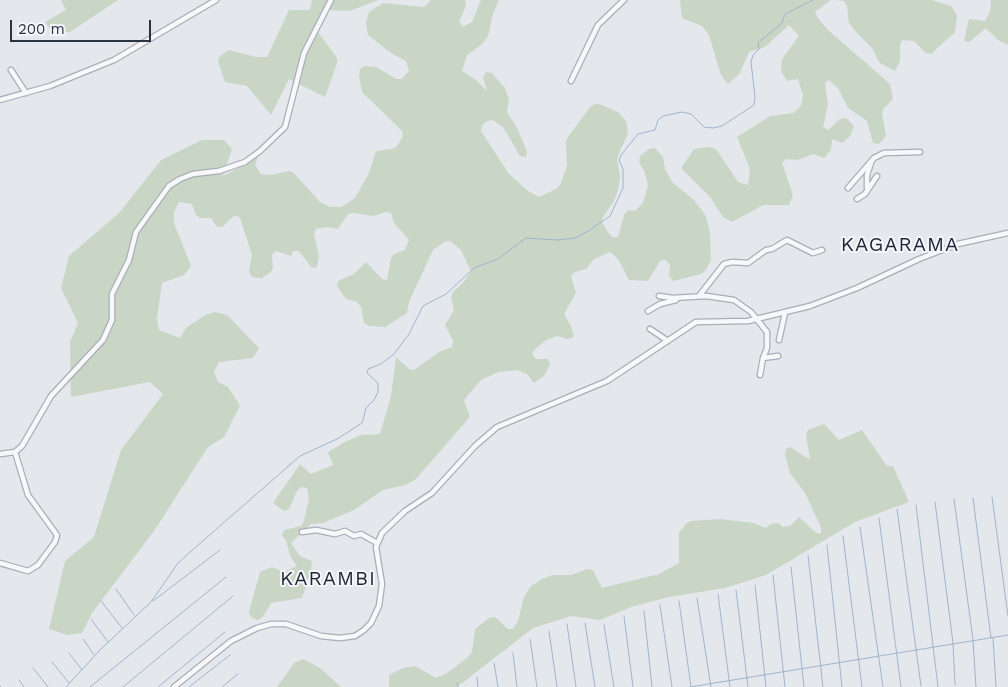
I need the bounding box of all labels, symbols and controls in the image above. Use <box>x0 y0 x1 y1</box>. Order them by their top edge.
scale bar <box>12 10 154 42</box>
text: 200 m <box>18 20 65 38</box>
district label: KAGARAMA <box>840 233 960 257</box>
district label: KARAMBI <box>279 567 377 591</box>

